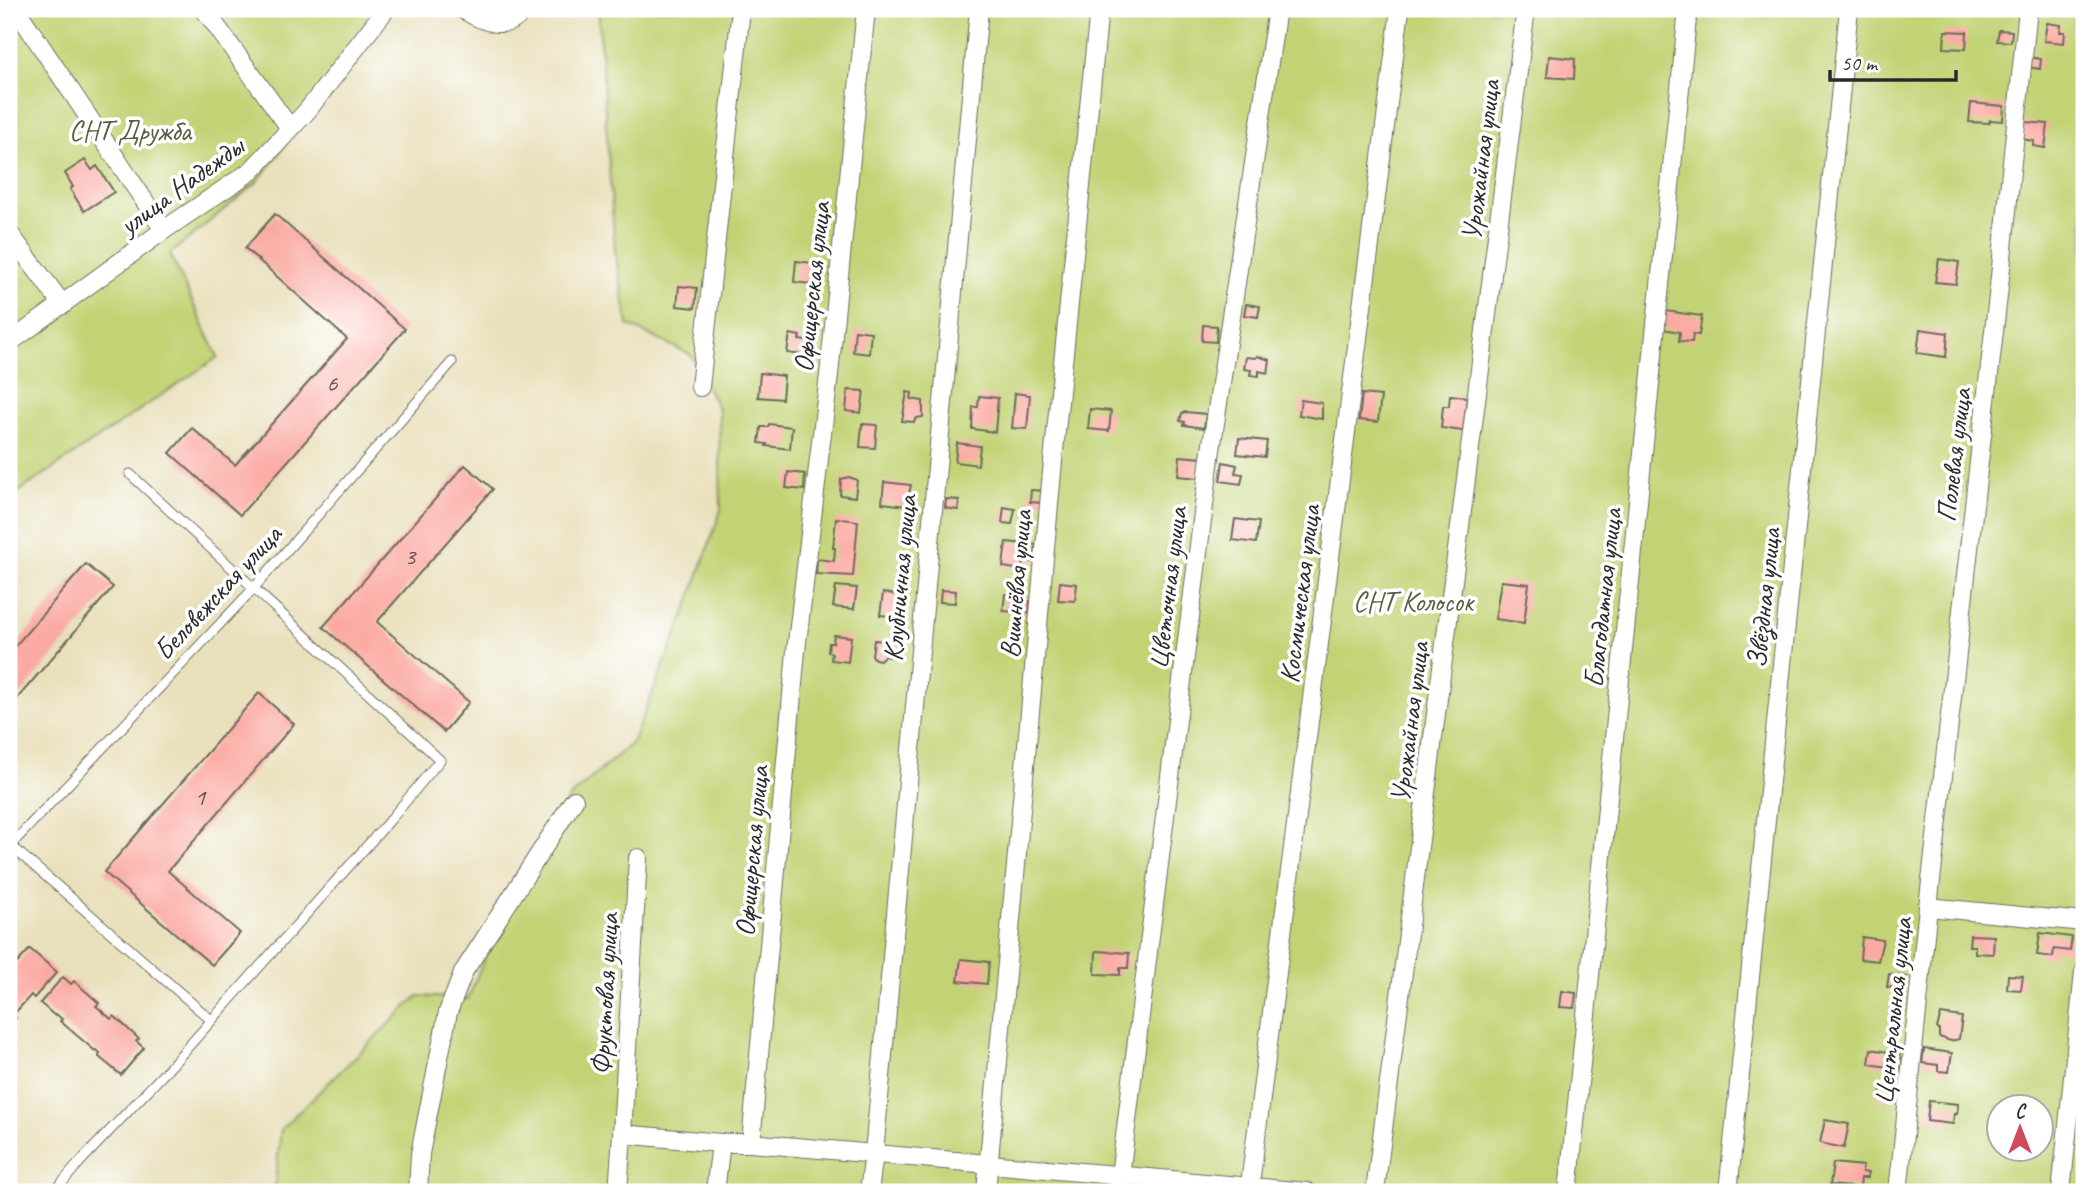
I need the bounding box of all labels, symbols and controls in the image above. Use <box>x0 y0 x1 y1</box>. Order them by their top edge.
scale bar <box>1830 38 1956 82</box>
text: 50 m <box>1841 50 1879 76</box>
street label: Урожайная улица <box>1453 76 1508 242</box>
park label: СНТ Дружба <box>69 113 193 148</box>
street label: улица Надежды <box>111 127 252 244</box>
street label: Офицерская улица <box>785 199 838 374</box>
house number: 6 <box>327 368 339 398</box>
street label: Полевая улица <box>1928 385 1979 524</box>
street label: Клубничная улица <box>875 492 924 662</box>
street label: Космическая улица <box>1271 501 1328 685</box>
street label: Цветочная улица <box>1140 503 1195 671</box>
street label: Благодатная улица <box>1576 505 1629 689</box>
street label: Вишнёвая улица <box>992 507 1040 659</box>
street label: Беловежская улица <box>146 516 290 667</box>
street label: Звёздная улица <box>1739 525 1789 670</box>
house number: 3 <box>405 541 418 571</box>
park label: СНТ Колосок <box>1353 584 1475 619</box>
street label: Урожайная улица <box>1382 638 1437 804</box>
street label: Офицерская улица <box>727 763 777 938</box>
house number: 1 <box>195 782 207 812</box>
street label: Фруктовая улица <box>583 911 626 1076</box>
street label: Центральная улица <box>1865 914 1920 1106</box>
north arrow <box>1984 1092 2054 1162</box>
text: С <box>2015 1100 2027 1124</box>

